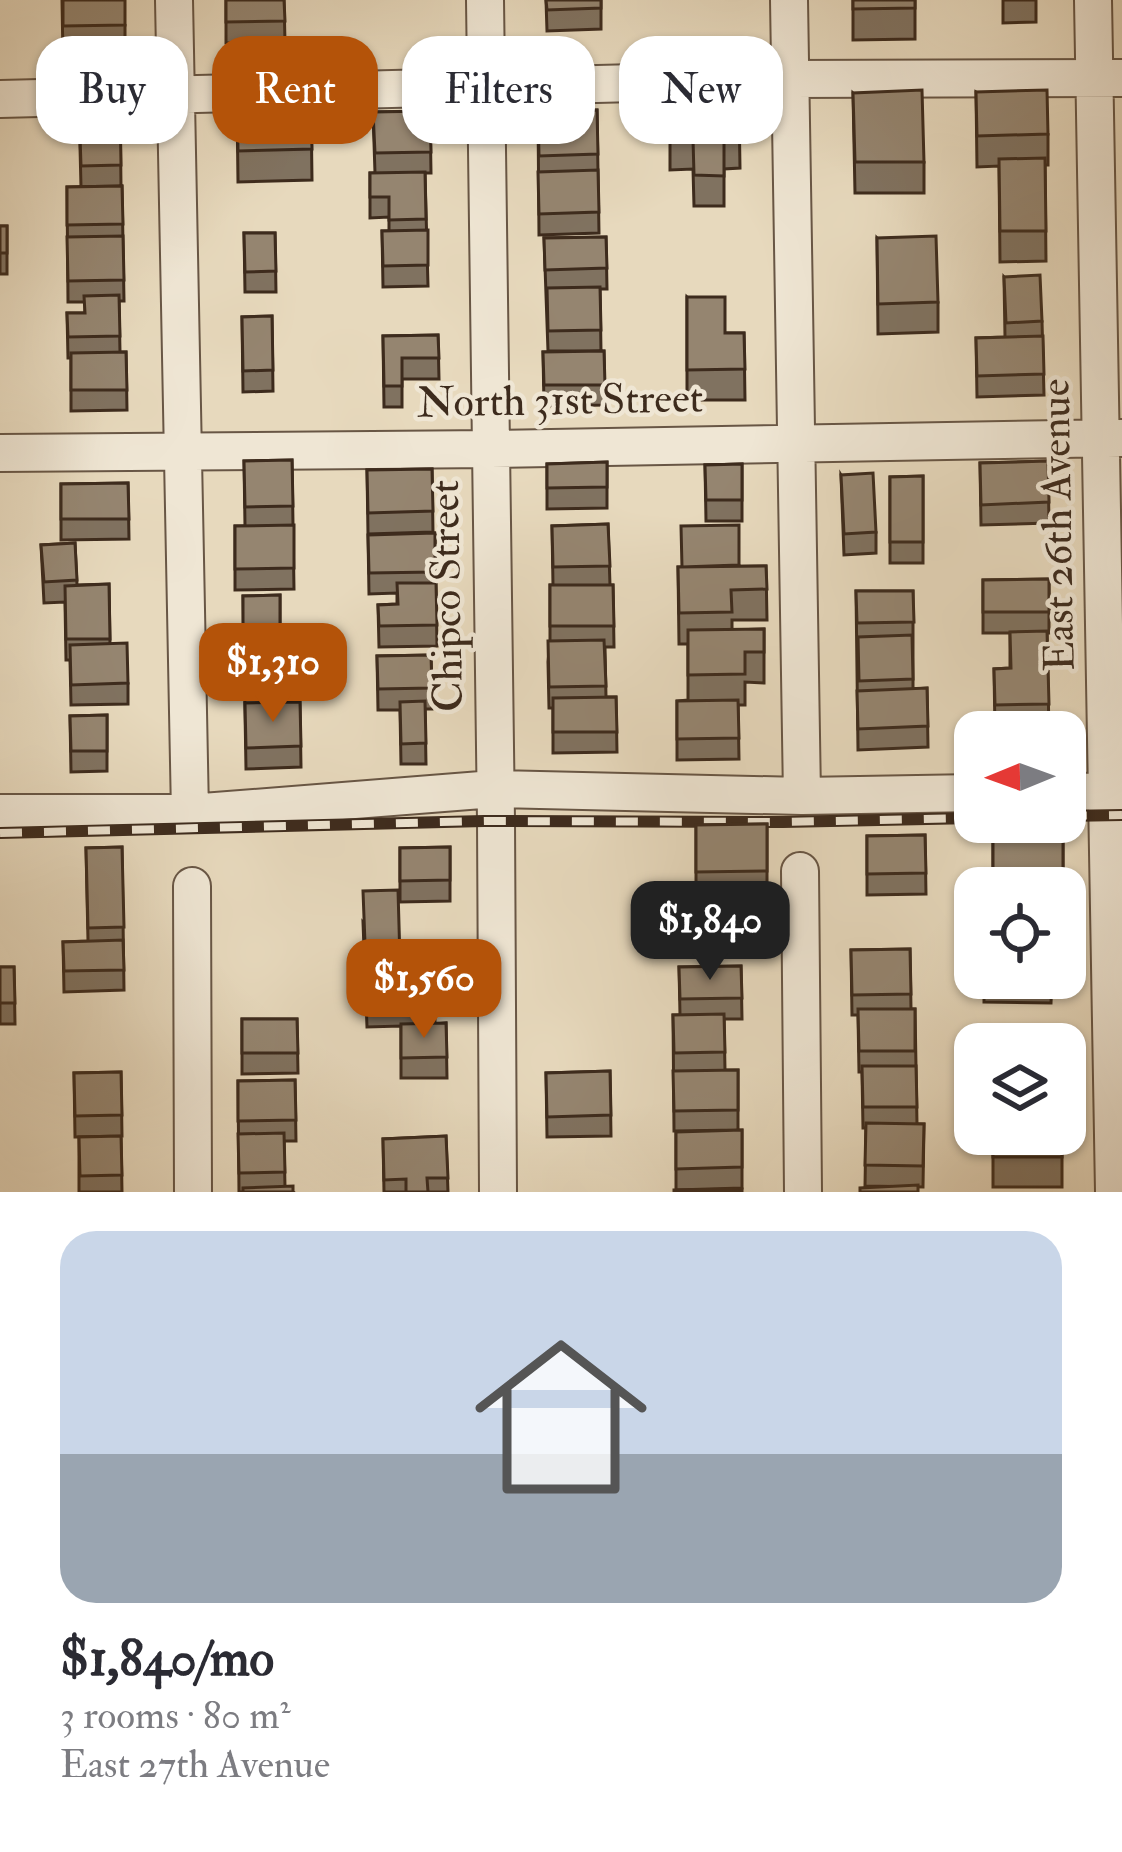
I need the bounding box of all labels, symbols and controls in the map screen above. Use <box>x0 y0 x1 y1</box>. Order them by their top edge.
chip: Buy <box>36 36 188 144</box>
chip: Rent <box>212 36 378 144</box>
chip: Filters <box>402 36 595 144</box>
chip: New <box>619 36 783 144</box>
street label: North 31st Street <box>416 373 704 429</box>
street label: East 26th Avenue <box>1029 378 1087 672</box>
street label: Chipco Street <box>419 479 475 713</box>
pin: $1,310 <box>175 623 371 725</box>
text: $1,310 <box>226 637 320 686</box>
north arrow <box>954 711 1086 843</box>
map controls <box>954 711 1086 1155</box>
button: locate <box>954 867 1086 999</box>
pin: $1,840 <box>612 881 808 983</box>
text: $1,840 <box>658 895 762 944</box>
pin: $1,560 <box>326 939 522 1041</box>
text: $1,560 <box>373 953 475 1002</box>
button: layers <box>954 1023 1086 1155</box>
icon: home <box>453 1309 669 1525</box>
text: $1,840/mo <box>60 1627 274 1691</box>
text: 3 rooms · 80 m² <box>60 1691 291 1740</box>
text: East 27th Avenue <box>60 1740 330 1789</box>

